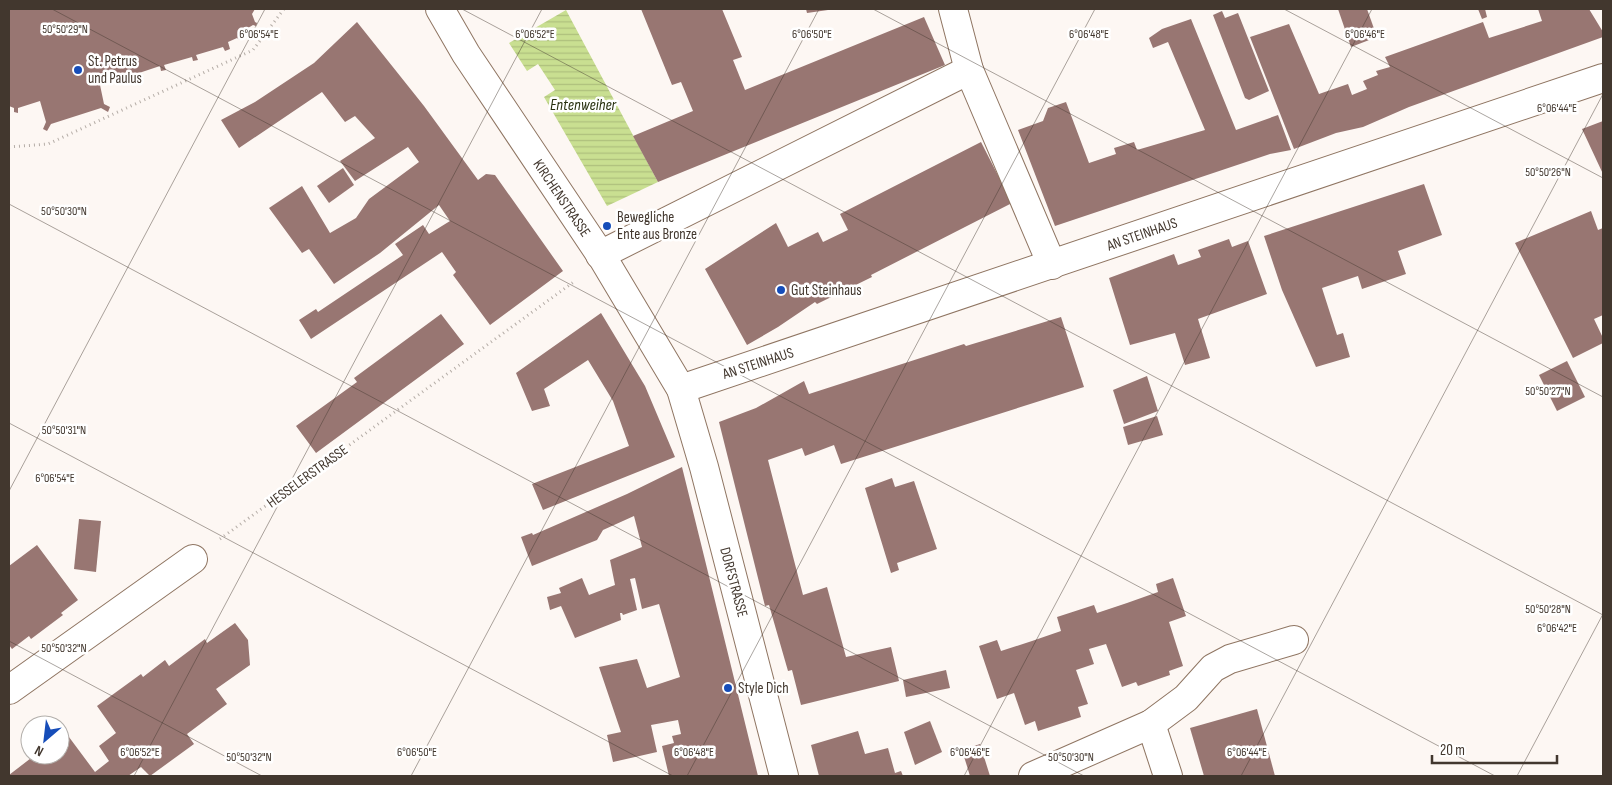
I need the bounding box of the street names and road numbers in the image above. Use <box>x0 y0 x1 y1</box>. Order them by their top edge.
street label: KIRCHENSTRASSE <box>529 156 595 241</box>
street label: AN STEINHAUS <box>1103 214 1180 256</box>
street label: AN STEINHAUS <box>719 343 796 384</box>
street label: HESSELERSTRASSE <box>263 441 352 512</box>
street label: DORFSTRASSE <box>715 545 752 619</box>

